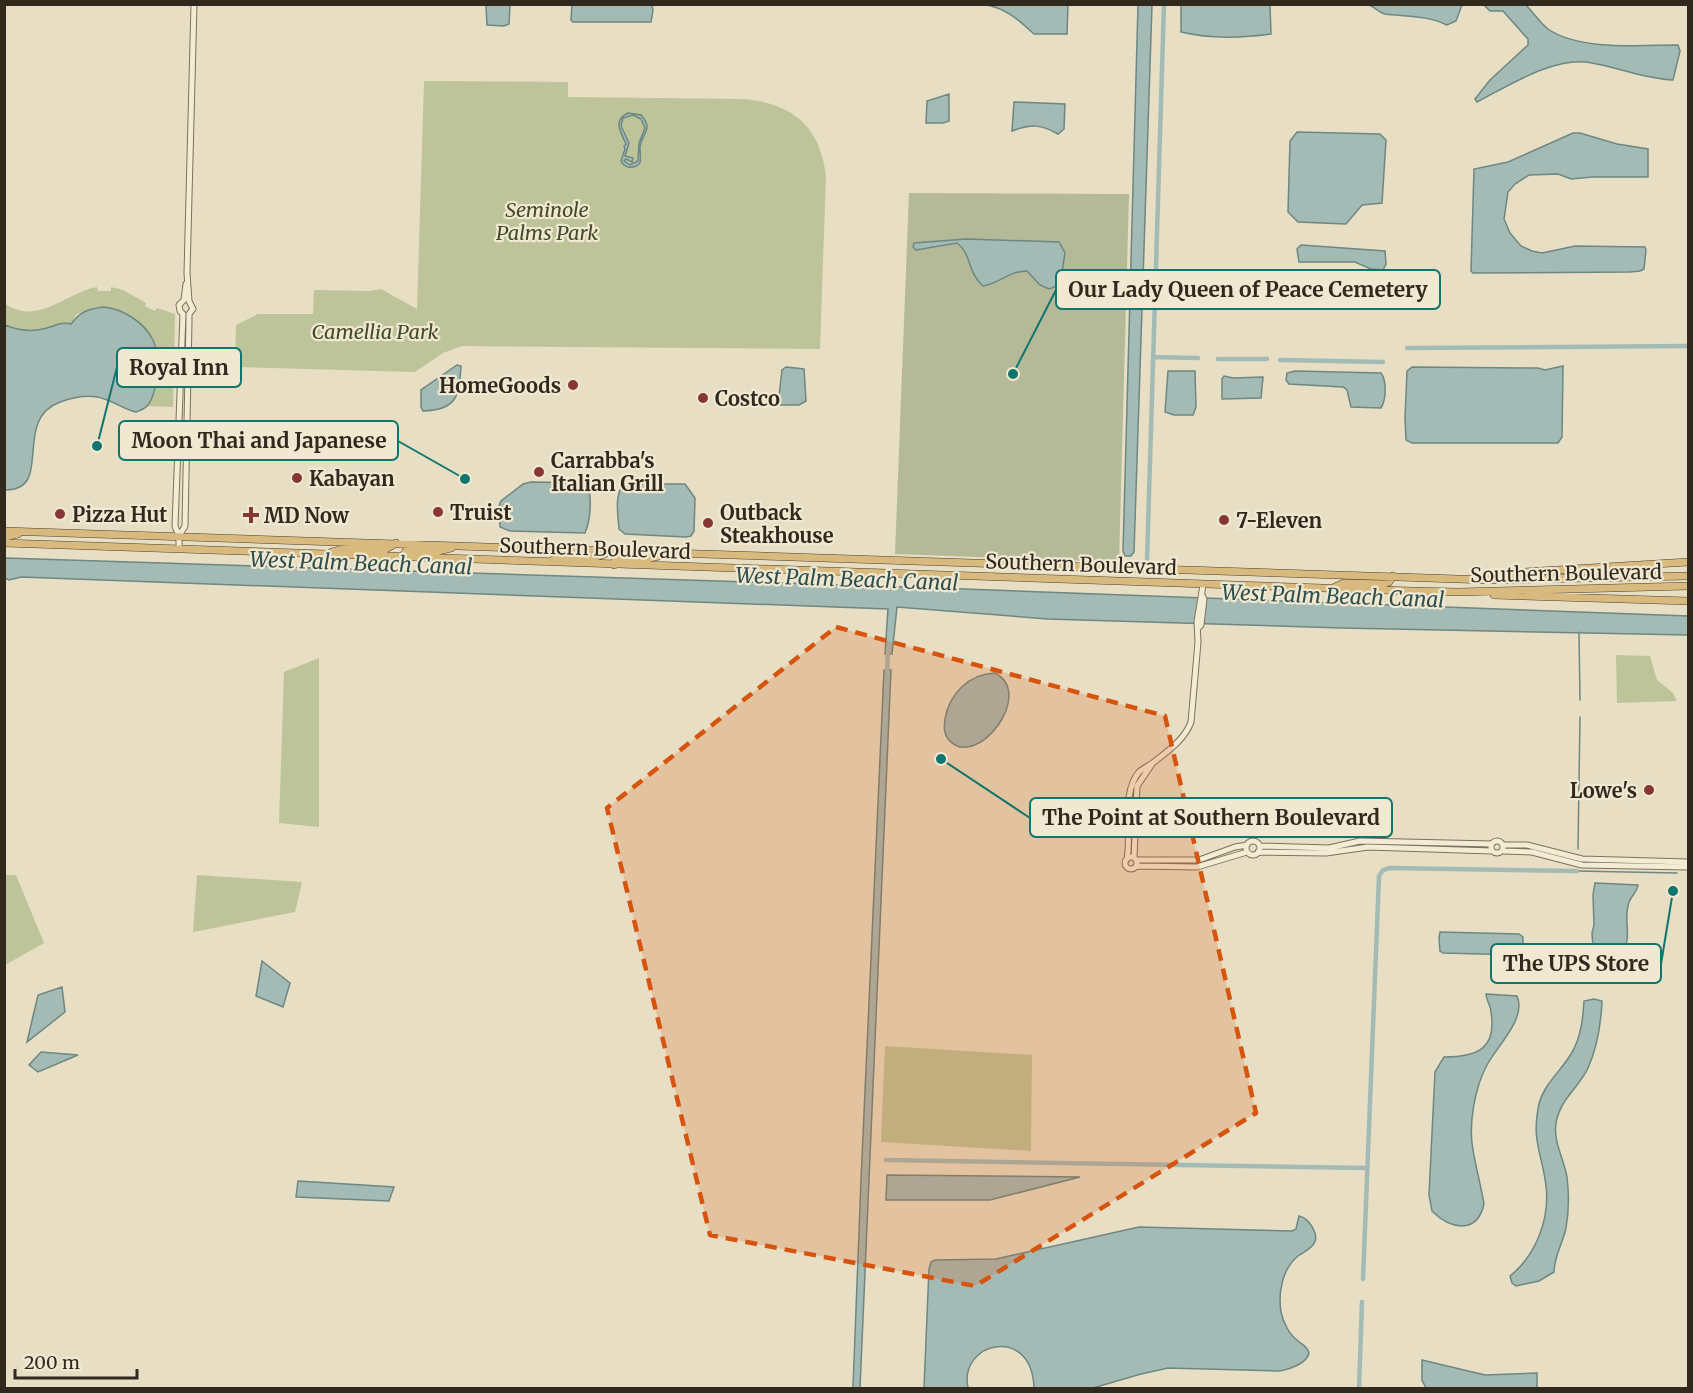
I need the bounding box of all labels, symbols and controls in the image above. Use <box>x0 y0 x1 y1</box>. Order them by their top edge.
park label: Seminole Palms Park <box>496 197 598 245</box>
callout: Our Lady Queen of Peace Cemetery <box>1056 270 1440 309</box>
text: Our Lady Queen of Peace Cemetery <box>1068 276 1428 303</box>
park label: Camellia Park <box>311 319 439 344</box>
callout: Royal Inn <box>117 348 241 387</box>
text: Royal Inn <box>129 354 229 381</box>
place label: HomeGoods <box>439 373 561 398</box>
marker: HomeGoods <box>566 378 580 392</box>
place label: Costco <box>715 386 780 411</box>
marker: Costco <box>696 391 710 405</box>
callout: Moon Thai and Japanese <box>119 421 398 460</box>
text: Moon Thai and Japanese <box>131 427 387 454</box>
place label: Carrabba's Italian Grill <box>551 448 664 496</box>
marker: Carrabba's Italian Grill <box>532 465 546 479</box>
place label: Kabayan <box>309 466 395 491</box>
marker: Kabayan <box>290 471 304 485</box>
place label: Truist <box>450 500 511 525</box>
place label: Outback Steakhouse <box>720 500 834 548</box>
place label: Pizza Hut <box>72 502 167 527</box>
place label: MD Now <box>264 503 350 528</box>
marker: Truist <box>431 505 445 519</box>
marker: MD Now <box>242 506 260 524</box>
marker: Pizza Hut <box>53 507 67 521</box>
place label: 7-Eleven <box>1236 508 1323 533</box>
marker: 7-Eleven <box>1217 513 1231 527</box>
marker: Outback Steakhouse <box>701 516 715 530</box>
street label: Southern Boulevard <box>499 532 691 564</box>
water label: West Palm Beach Canal <box>249 546 473 580</box>
street label: Southern Boulevard <box>985 548 1177 580</box>
street label: Southern Boulevard <box>1470 559 1662 587</box>
water label: West Palm Beach Canal <box>735 562 959 596</box>
water label: West Palm Beach Canal <box>1221 579 1445 613</box>
place label: Lowe's <box>1570 778 1637 803</box>
marker: Lowe's <box>1642 783 1656 797</box>
callout: The Point at Southern Boulevard <box>1030 798 1392 837</box>
text: The Point at Southern Boulevard <box>1042 804 1380 831</box>
callout: The UPS Store <box>1491 944 1661 983</box>
text: The UPS Store <box>1503 950 1649 977</box>
scale bar <box>15 1342 136 1380</box>
text: 200 m <box>24 1351 80 1374</box>

